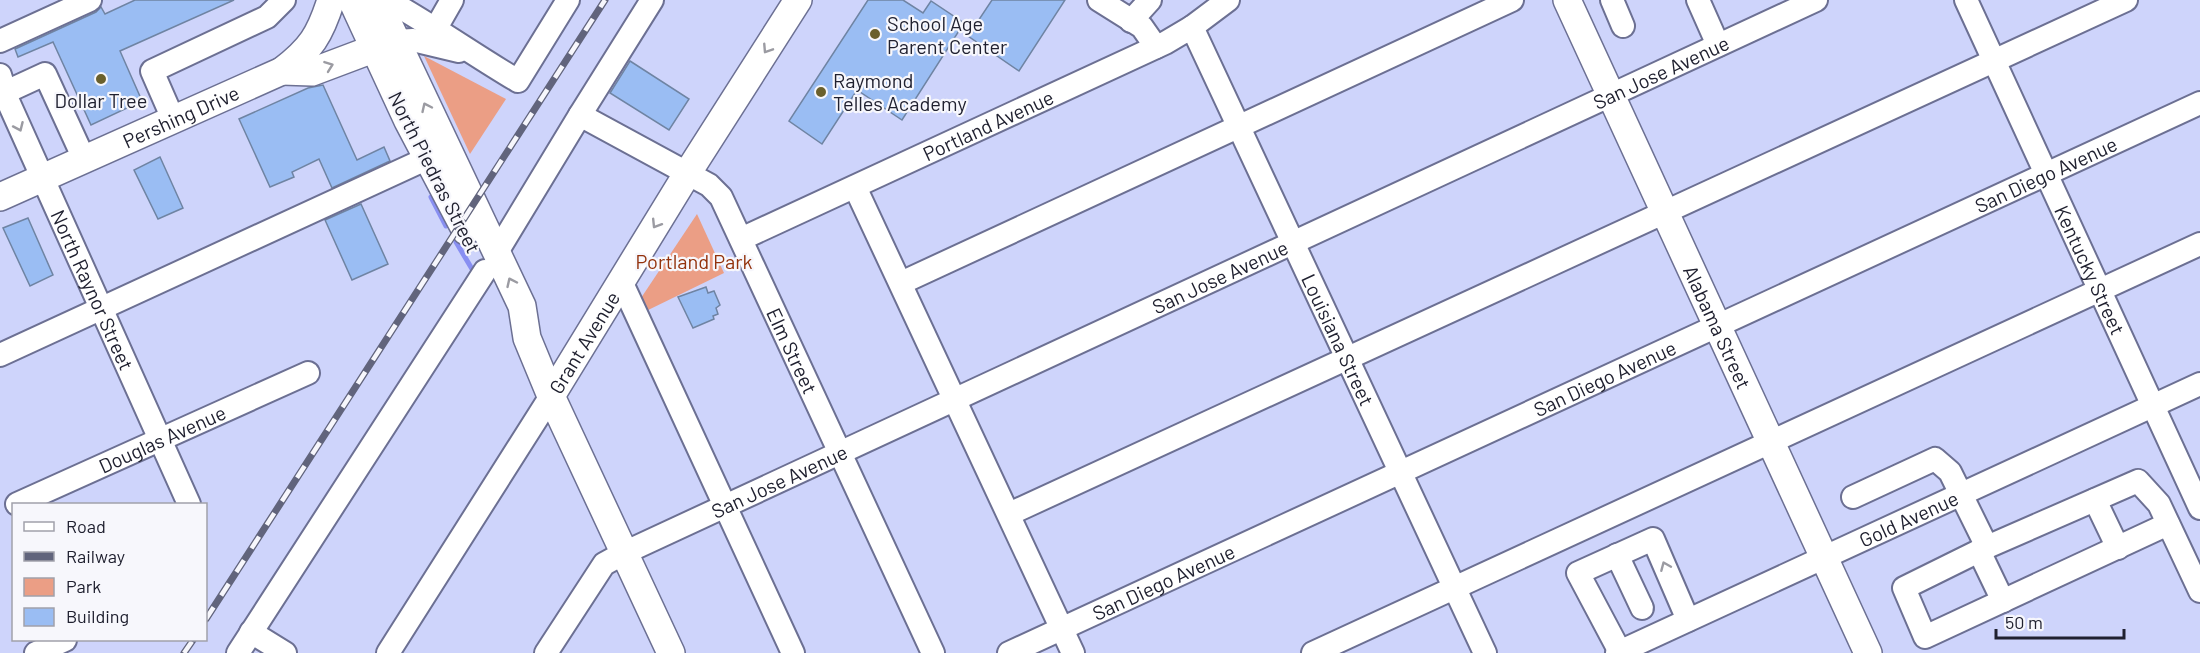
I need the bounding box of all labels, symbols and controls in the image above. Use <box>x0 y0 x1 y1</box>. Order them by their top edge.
place label: School Age Parent Center <box>887 11 1007 58</box>
marker: School Age Parent Center <box>868 27 882 41</box>
street label: San Jose Avenue <box>1589 30 1733 114</box>
one-way arrow <box>762 43 774 53</box>
one-way arrow <box>323 61 334 74</box>
place label: Raymond Telles Academy <box>833 68 967 115</box>
marker: Dollar Tree <box>94 72 108 86</box>
street label: Pershing Drive <box>119 80 243 153</box>
street label: Portland Avenue <box>919 84 1057 165</box>
marker: Raymond Telles Academy <box>814 85 828 99</box>
street label: North Piedras Street <box>384 87 486 257</box>
place label: Dollar Tree <box>55 88 147 112</box>
one-way arrow <box>421 102 433 113</box>
one-way arrow <box>12 121 24 132</box>
street label: San Diego Avenue <box>1971 131 2121 217</box>
street label: Kentucky Street <box>2050 201 2130 338</box>
street label: North Raynor Street <box>46 206 139 374</box>
one-way arrow <box>652 218 664 228</box>
street label: San Jose Avenue <box>1148 235 1292 318</box>
park label: Portland Park <box>636 249 752 273</box>
street label: Alabama Street <box>1679 261 1757 393</box>
street label: Louisiana Street <box>1297 270 1379 409</box>
one-way arrow <box>506 278 518 289</box>
street label: Grant Avenue <box>544 287 624 398</box>
street label: Elm Street <box>762 304 823 397</box>
street label: San Diego Avenue <box>1530 335 1680 421</box>
street label: Douglas Avenue <box>95 400 229 478</box>
street label: San Jose Avenue <box>707 439 851 523</box>
street label: Gold Avenue <box>1855 485 1962 552</box>
legend <box>12 503 207 641</box>
text: Road <box>66 515 106 537</box>
street label: San Diego Avenue <box>1088 539 1238 625</box>
text: Railway <box>66 545 125 567</box>
one-way arrow <box>1660 562 1672 573</box>
text: Park <box>66 575 101 597</box>
scale bar <box>1996 602 2124 640</box>
text: Building <box>66 605 129 627</box>
text: 50 m <box>2005 611 2043 633</box>

